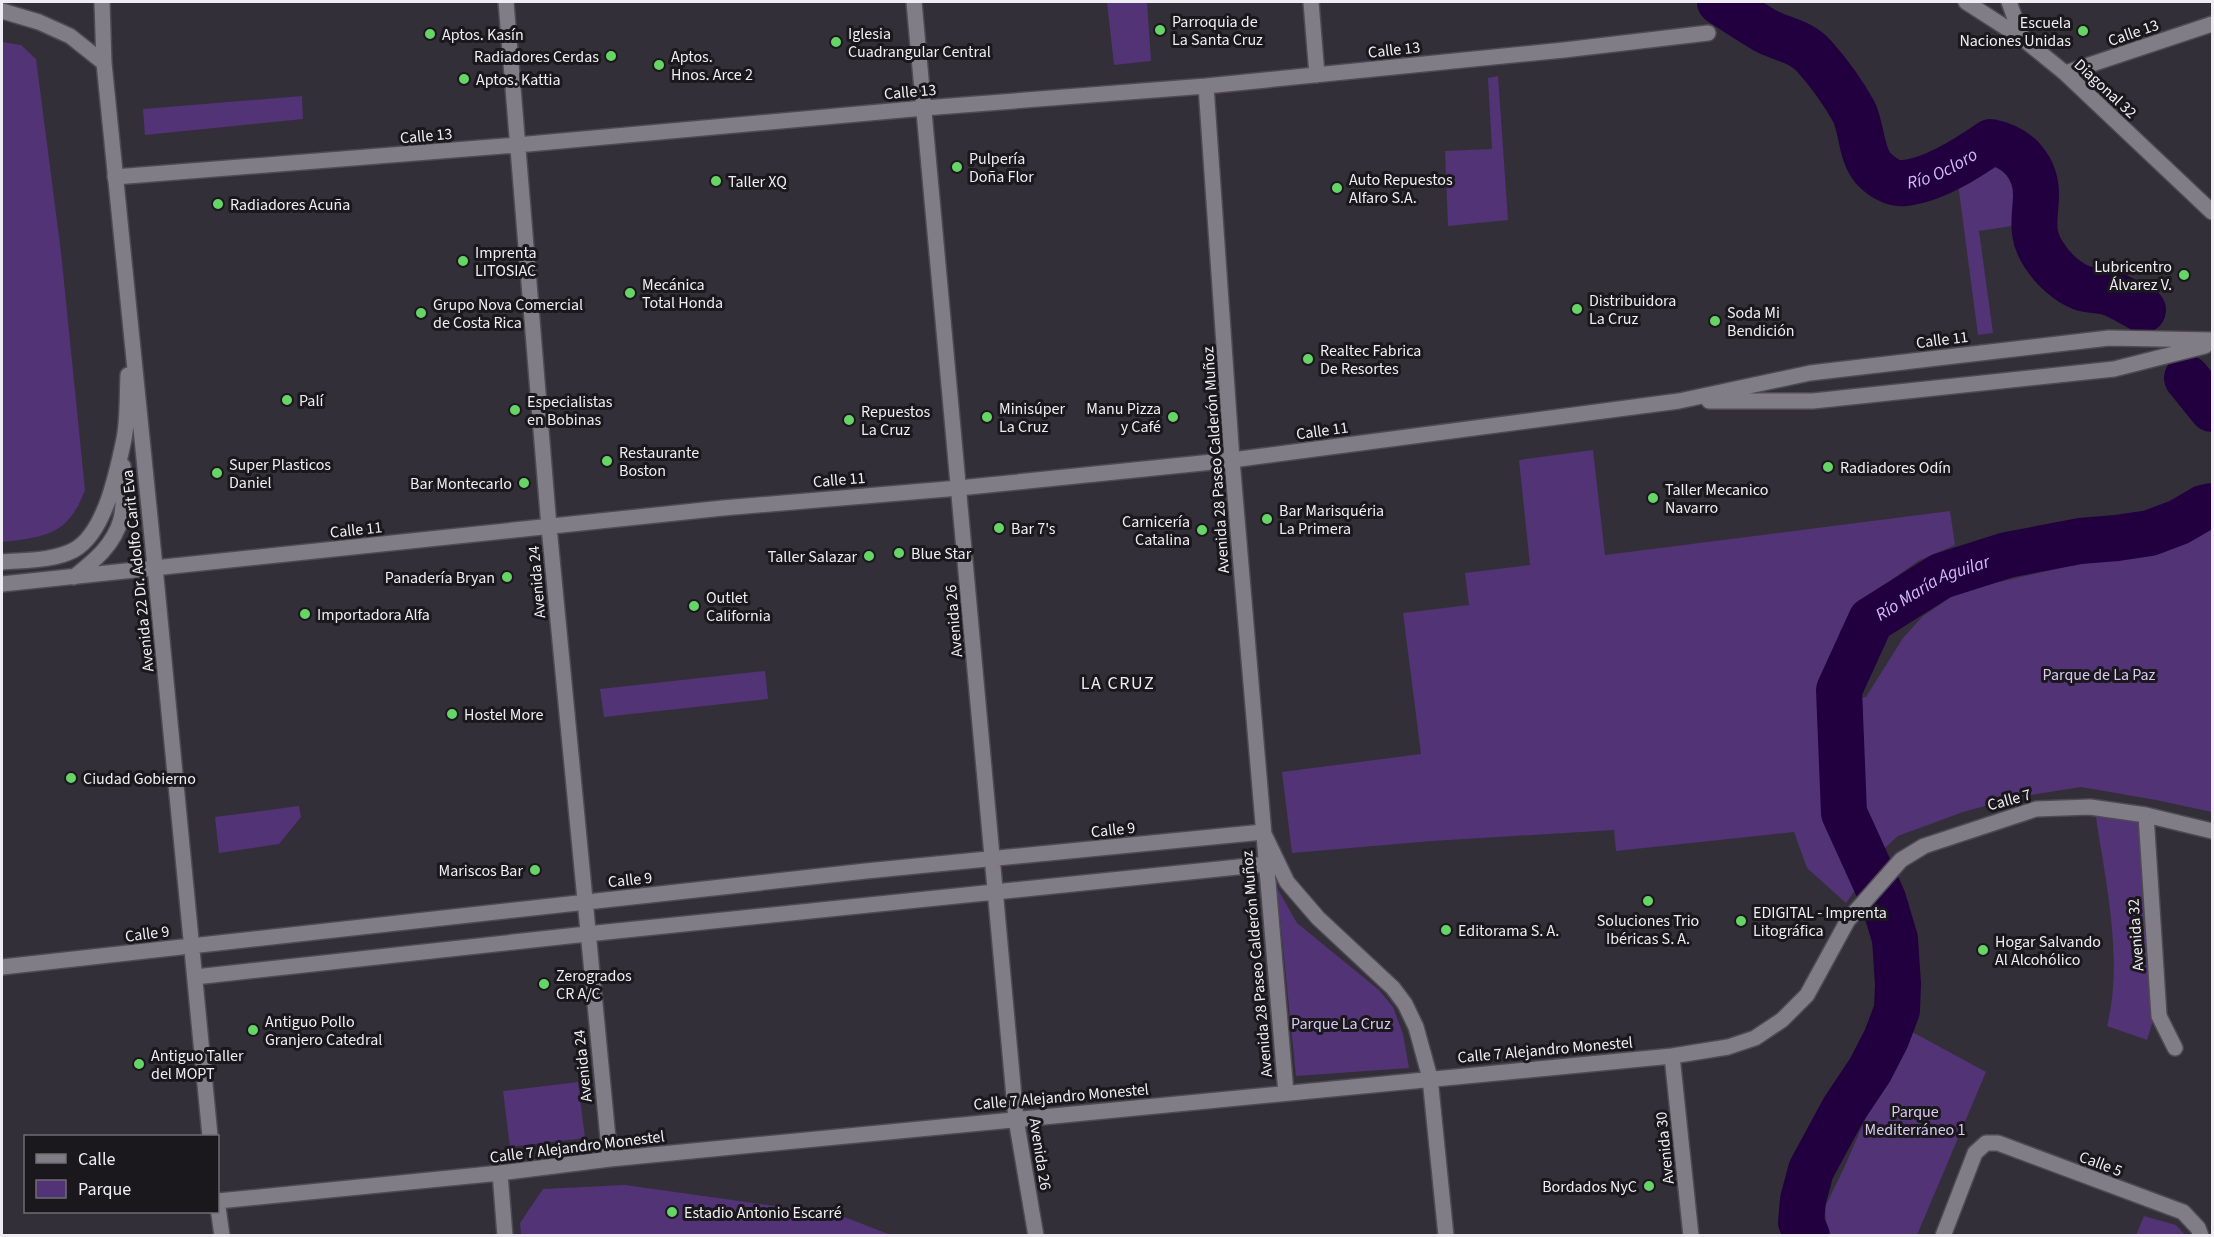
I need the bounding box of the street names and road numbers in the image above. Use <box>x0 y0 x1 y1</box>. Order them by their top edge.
street label: Calle 13 <box>2105 14 2162 52</box>
street label: Calle 13 <box>1367 36 1421 64</box>
street label: Diagonal 32 <box>2069 54 2142 124</box>
street label: Calle 13 <box>883 79 937 105</box>
street label: Calle 13 <box>399 123 453 149</box>
street label: Calle 11 <box>1915 326 1970 354</box>
street label: Avenida 28 Paseo Calderón Muñoz <box>1197 346 1235 574</box>
street label: Calle 11 <box>1295 416 1350 446</box>
street label: Calle 11 <box>812 467 866 493</box>
street label: Avenida 22 Dr. Adolfo Carit Eva <box>116 469 160 673</box>
street label: Calle 11 <box>329 516 383 544</box>
street label: Avenida 24 <box>523 545 551 619</box>
street label: Avenida 26 <box>940 584 968 658</box>
street label: Calle 7 <box>1985 784 2034 816</box>
street label: Calle 9 <box>1090 817 1136 843</box>
street label: Avenida 28 Paseo Calderón Muñoz <box>1236 849 1278 1078</box>
street label: Calle 9 <box>607 867 653 893</box>
street label: Avenida 32 <box>2122 898 2150 972</box>
street label: Calle 9 <box>124 920 171 948</box>
street label: Avenida 24 <box>568 1029 598 1103</box>
street label: Calle 7 Alejandro Monestel <box>1457 1031 1634 1069</box>
street label: Calle 7 Alejandro Monestel <box>973 1078 1150 1116</box>
street label: Avenida 30 <box>1650 1111 1680 1185</box>
street label: Avenida 26 <box>1023 1117 1057 1192</box>
street label: Calle 7 Alejandro Monestel <box>489 1125 666 1169</box>
street label: Calle 5 <box>2076 1146 2125 1182</box>

